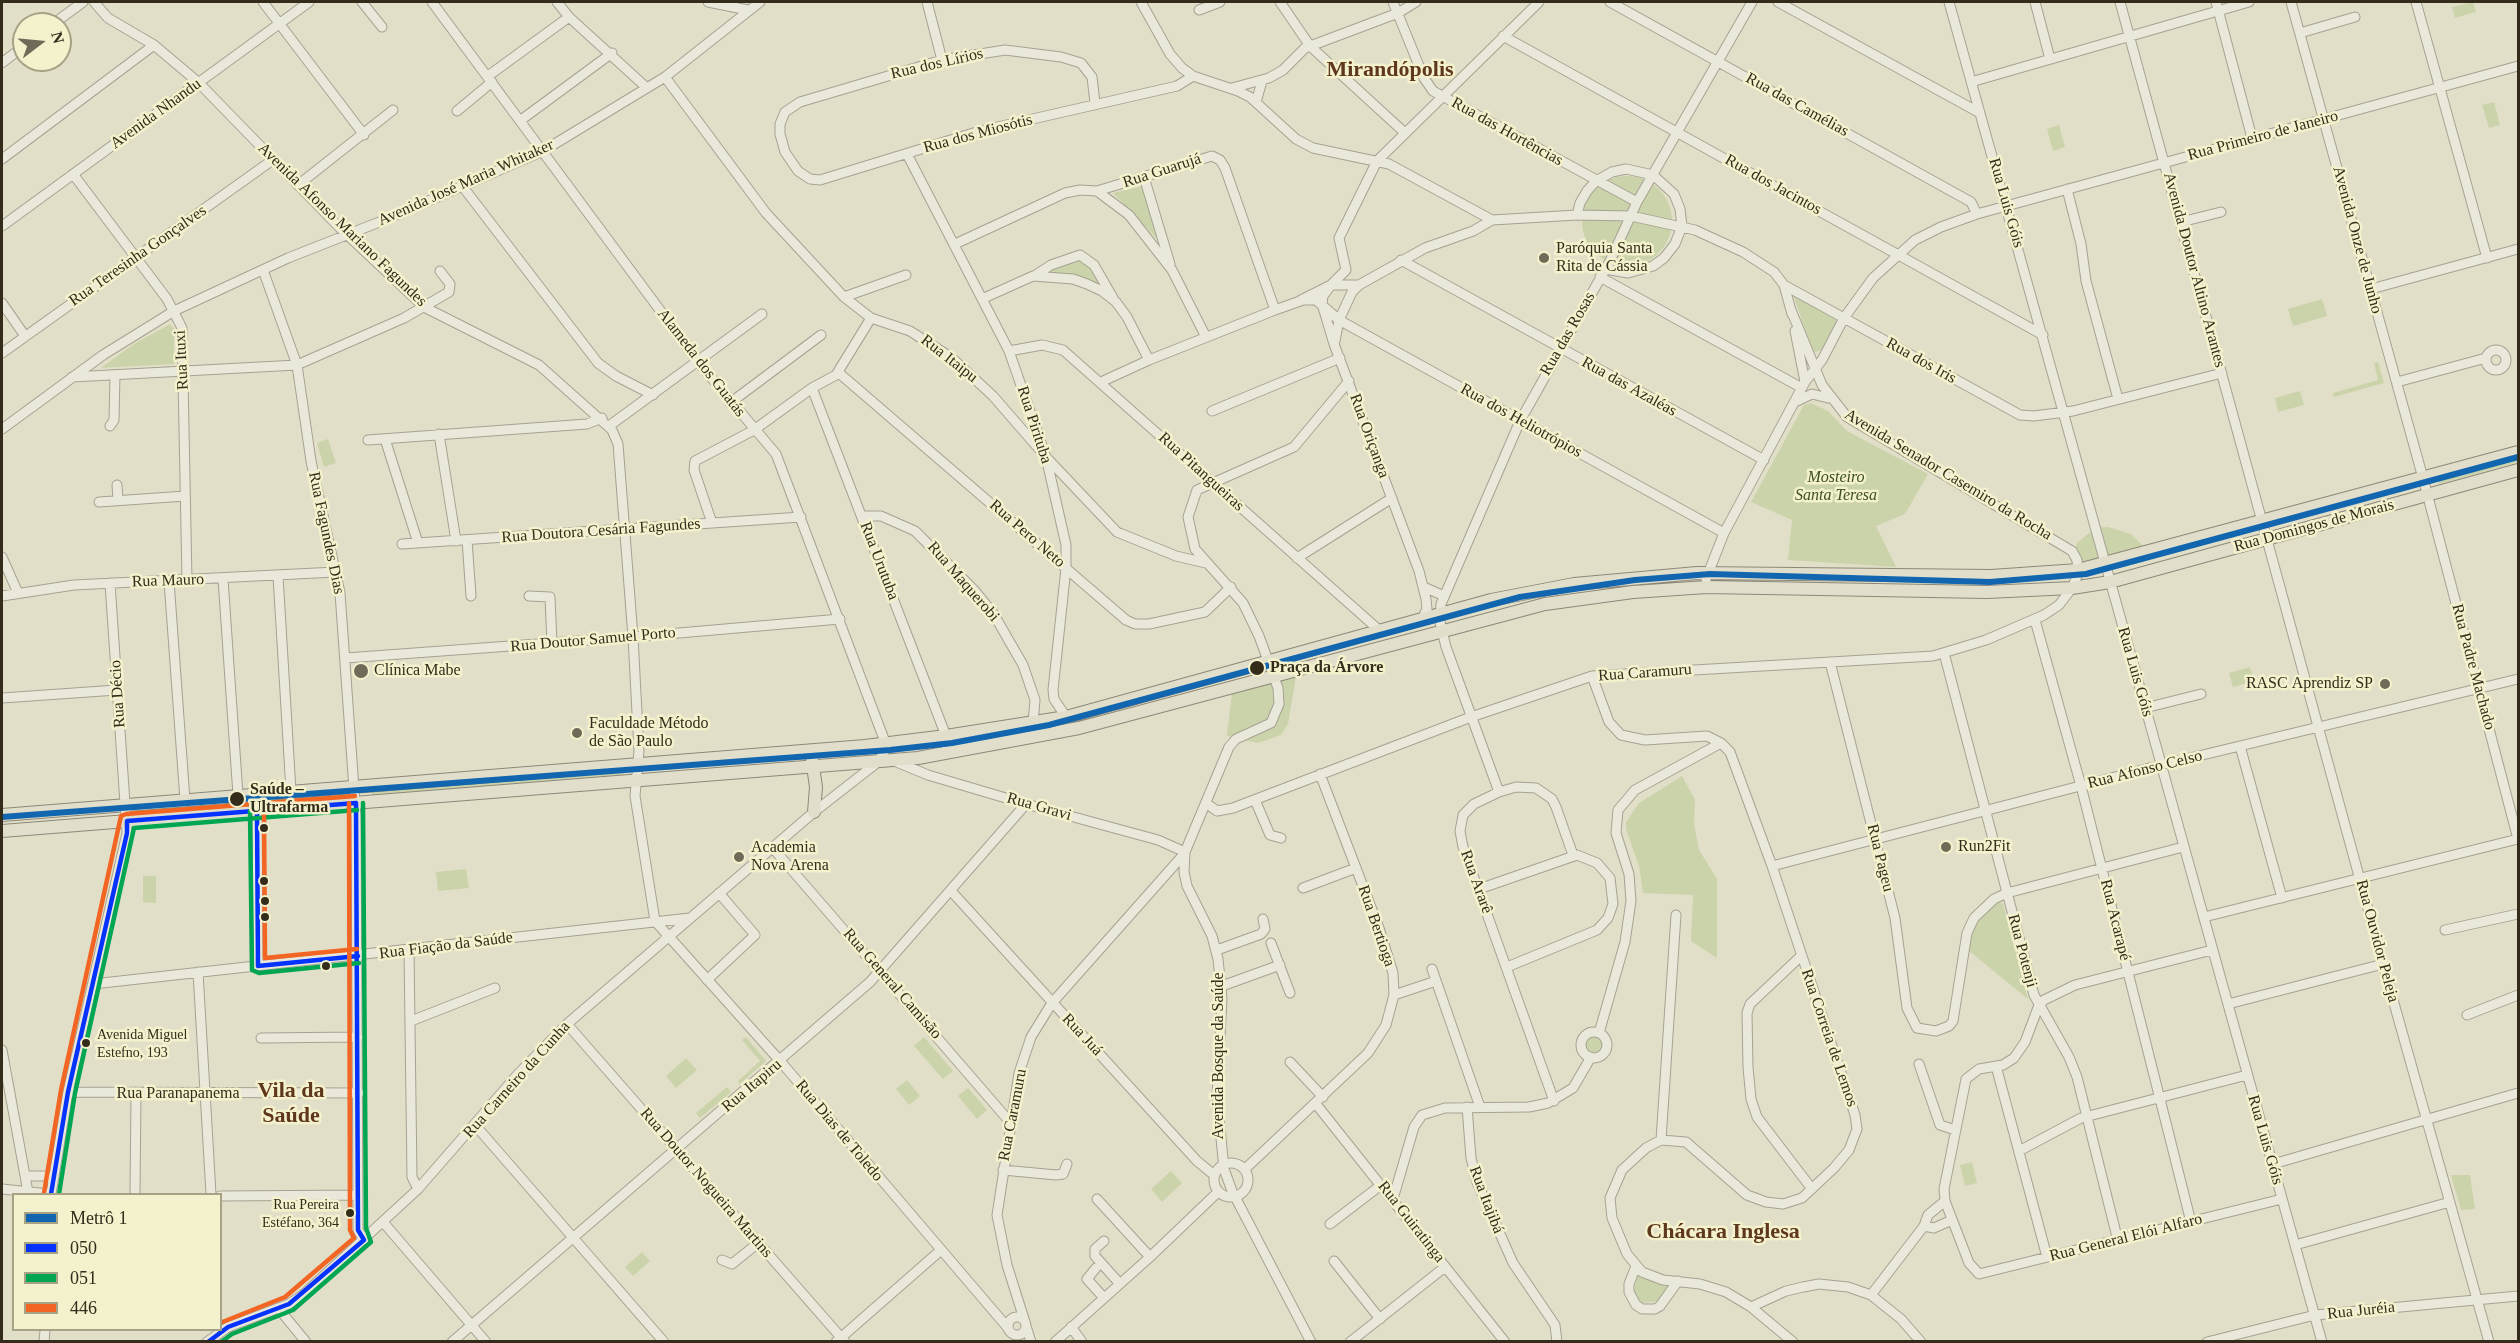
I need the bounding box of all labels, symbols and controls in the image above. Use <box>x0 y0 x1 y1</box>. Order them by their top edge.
north arrow <box>12 12 72 72</box>
text: N <box>48 30 68 45</box>
street label: Rua dos Lírios <box>889 44 985 84</box>
district label: Mirandópolis <box>1326 57 1454 83</box>
street label: Rua das Camélias <box>1742 69 1852 141</box>
street label: Avenida Nhandu <box>107 75 205 153</box>
street label: Rua das Hortências <box>1448 93 1566 171</box>
street label: Rua Primeiro de Janeiro <box>2186 107 2340 165</box>
street label: Rua dos Miosótis <box>921 110 1035 158</box>
street label: Avenida José Maria Whitaker <box>375 136 557 230</box>
street label: Avenida Afonso Mariano Fagundes <box>253 139 431 311</box>
street label: Rua Guarujá <box>1120 149 1204 193</box>
street label: Rua dos Jacintos <box>1721 151 1825 219</box>
street label: Rua Luis Góis <box>1984 156 2028 250</box>
street label: Avenida Onze de Junho <box>2328 164 2386 316</box>
street label: Avenida Doutor Altino Arantes <box>2159 170 2229 370</box>
street label: Rua Teresinha Gonçalves <box>66 201 210 311</box>
place label: Paróquia Santa Rita de Cássia <box>1556 239 1652 277</box>
marker: Paróquia Santa Rita de Cássia <box>1537 251 1551 265</box>
street label: Rua das Rosas <box>1536 289 1600 379</box>
street label: Alameda dos Guatás <box>653 305 749 421</box>
street label: Rua Ituxi <box>171 330 193 390</box>
street label: Rua Itaipu <box>917 331 981 387</box>
street label: Rua dos Iris <box>1883 334 1959 388</box>
street label: Rua das Azaléas <box>1578 353 1680 421</box>
street label: Rua dos Heliotrópios <box>1457 380 1585 462</box>
street label: Rua Pirituba <box>1012 384 1056 466</box>
street label: Rua Oriçanga <box>1345 391 1393 481</box>
street label: Avenida Senador Casemiro da Rocha <box>1841 405 2055 545</box>
street label: Rua Pitangueiras <box>1154 428 1248 516</box>
park label: Mosteiro Santa Teresa <box>1795 468 1877 506</box>
street label: Rua Fagundes Dias <box>304 470 348 596</box>
street label: Rua Domingos de Morais <box>2232 495 2396 557</box>
street label: Rua Pero Neto <box>985 496 1069 572</box>
street label: Rua Doutora Cesária Fagundes <box>501 514 701 548</box>
street label: Rua Urutuba <box>855 519 903 603</box>
street label: Rua Maquerobi <box>923 538 1003 626</box>
street label: Rua Mauro <box>131 570 205 592</box>
street label: Rua Padre Machado <box>2447 602 2499 732</box>
street label: Rua Doutor Samuel Porto <box>510 623 676 657</box>
street label: Rua Luis Góis <box>2113 625 2157 719</box>
place label: Praça da Árvore <box>1270 658 1383 678</box>
street label: Rua Décio <box>106 659 130 729</box>
marker: Praça da Árvore <box>1248 659 1266 677</box>
street label: Rua Caramuru <box>1598 660 1692 686</box>
place label: Clínica Mabe <box>374 661 461 681</box>
marker: Clínica Mabe <box>352 662 370 680</box>
place label: RASC Aprendiz SP <box>2246 674 2373 694</box>
marker: RASC Aprendiz SP <box>2378 677 2392 691</box>
place label: Faculdade Método de São Paulo <box>589 714 709 752</box>
marker: Faculdade Método de São Paulo <box>570 726 584 740</box>
street label: Rua Afonso Celso <box>2086 746 2204 794</box>
place label: Saúde – Ultrafarma <box>250 780 328 818</box>
street label: Rua Gravi <box>1005 789 1073 825</box>
marker: Saúde – Ultrafarma <box>228 790 246 808</box>
unlabelled marker <box>258 822 270 834</box>
street label: Rua Pageu <box>1862 822 1898 894</box>
place label: Run2Fit <box>1958 837 2010 857</box>
place label: Academia Nova Arena <box>751 838 829 876</box>
marker: Run2Fit <box>1939 840 1953 854</box>
street label: Rua Ararê <box>1456 848 1496 916</box>
marker: Academia Nova Arena <box>732 850 746 864</box>
unlabelled marker <box>258 875 270 887</box>
street label: Rua Acarapé <box>2096 877 2134 963</box>
street label: Rua Ouvidor Peleja <box>2351 878 2403 1004</box>
street label: Rua Bertioga <box>1353 883 1399 969</box>
unlabelled marker <box>259 895 271 907</box>
unlabelled marker <box>259 911 271 923</box>
street label: Rua Potenji <box>2003 912 2041 990</box>
street label: Rua General Camisão <box>839 925 945 1043</box>
street label: Rua Fiação da Saúde <box>378 928 514 964</box>
unlabelled marker <box>320 960 332 972</box>
street label: Rua Correia de Lemos <box>1796 967 1862 1109</box>
street label: Avenida Bosque da Saúde <box>1209 972 1229 1140</box>
street label: Rua Juá <box>1058 1010 1106 1060</box>
street label: Rua Carneiro da Cunha <box>459 1018 575 1142</box>
place label: Avenida Miguel Estefno, 193 <box>97 1027 187 1060</box>
marker: Avenida Miguel Estefno, 193 <box>80 1037 92 1049</box>
street label: Rua Itapiru <box>718 1055 786 1117</box>
street label: Rua Caramuru <box>995 1067 1031 1163</box>
street label: Rua Dias de Toledo <box>791 1076 887 1186</box>
district label: Vila da Saúde <box>257 1078 325 1130</box>
street label: Rua Paranapanema <box>116 1084 240 1104</box>
street label: Rua Luis Góis <box>2243 1093 2287 1187</box>
street label: Rua Doutor Nogueira Martins <box>636 1104 776 1262</box>
street label: Rua Itajibá <box>1464 1164 1508 1236</box>
street label: Rua Guiratinga <box>1373 1177 1449 1267</box>
legend <box>12 1193 222 1331</box>
place label: Rua Pereira Estéfano, 364 <box>262 1197 339 1230</box>
marker: Rua Pereira Estéfano, 364 <box>344 1207 356 1219</box>
text: Metrô 1 <box>70 1208 128 1228</box>
street label: Rua General Elói Alfaro <box>2048 1210 2204 1266</box>
district label: Chácara Inglesa <box>1646 1219 1800 1245</box>
text: 050 <box>70 1238 97 1258</box>
text: 051 <box>70 1268 97 1288</box>
text: 446 <box>70 1298 97 1318</box>
street label: Rua Juréia <box>2326 1298 2396 1324</box>

